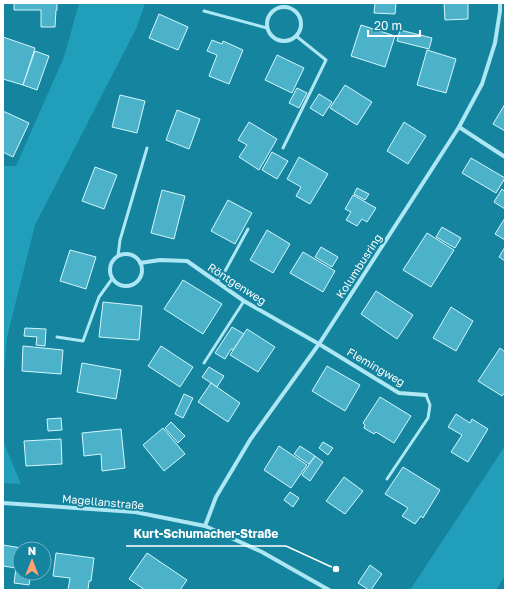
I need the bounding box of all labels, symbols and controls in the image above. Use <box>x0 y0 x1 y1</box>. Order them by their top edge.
scale bar <box>368 12 420 38</box>
text: 20 m <box>374 18 402 33</box>
street label: Kolumbusring <box>333 231 384 300</box>
street label: Röntgenweg <box>206 260 269 307</box>
street label: Flemingweg <box>345 345 407 388</box>
street label: Magellanstraße <box>62 491 145 512</box>
callout: Kurt-Schumacher-Straße <box>126 522 286 546</box>
text: Kurt-Schumacher-Straße <box>134 526 278 541</box>
north arrow <box>12 541 52 581</box>
text: N <box>28 544 36 557</box>

